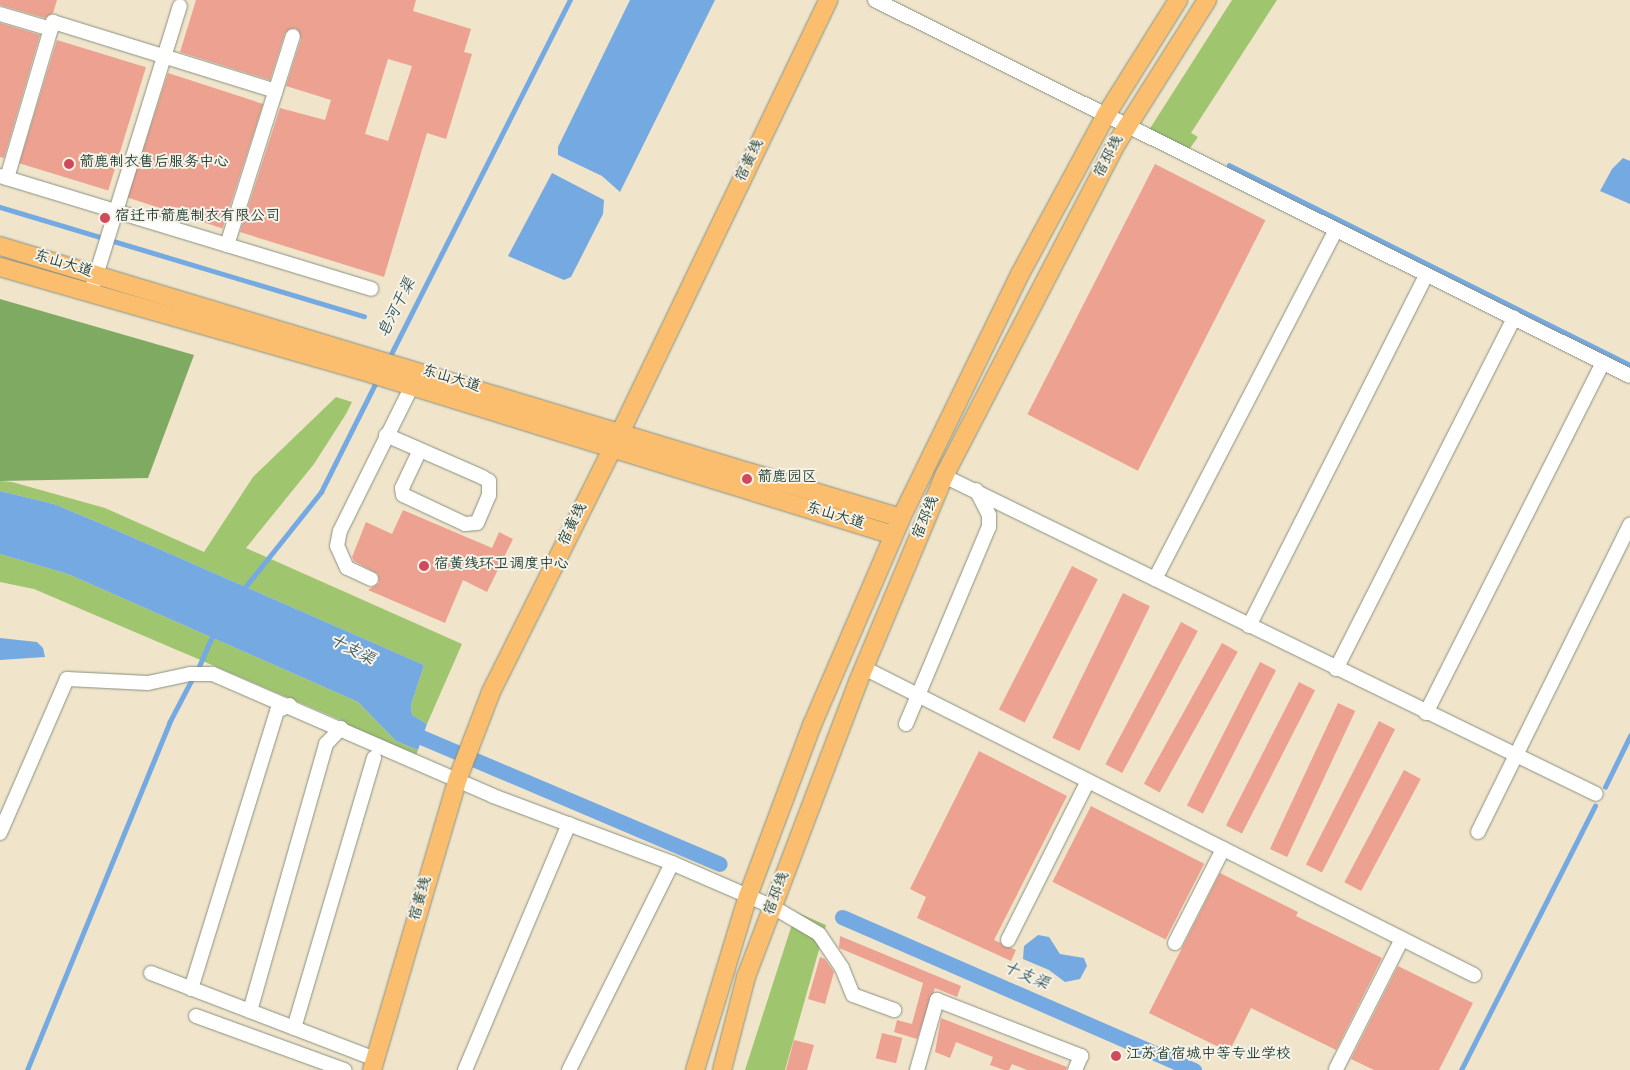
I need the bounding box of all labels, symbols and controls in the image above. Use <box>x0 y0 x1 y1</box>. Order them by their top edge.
street label: 宿邳线 <box>1091 133 1129 181</box>
street label: 宿黄线 <box>733 137 769 185</box>
place label: 箭鹿制衣售后服务中心 <box>79 155 229 173</box>
marker: 箭鹿制衣售后服务中心 <box>63 158 75 170</box>
place label: 宿迁市箭鹿制衣有限公司 <box>115 209 280 227</box>
marker: 宿迁市箭鹿制衣有限公司 <box>99 212 111 224</box>
street label: 东山大道 <box>32 248 94 282</box>
water label: 皂河干渠 <box>376 276 422 342</box>
street label: 东山大道 <box>420 363 482 397</box>
place label: 箭鹿园区 <box>757 470 817 488</box>
marker: 箭鹿园区 <box>741 473 753 485</box>
street label: 宿邳线 <box>910 494 944 542</box>
street label: 东山大道 <box>804 500 866 534</box>
street label: 宿黄线 <box>556 501 592 549</box>
place label: 宿黄线环卫调度中心 <box>434 557 569 575</box>
marker: 宿黄线环卫调度中心 <box>418 560 430 572</box>
water label: 十支渠 <box>325 633 377 671</box>
street label: 宿邳线 <box>762 870 794 918</box>
street label: 宿黄线 <box>407 875 437 923</box>
water label: 十支渠 <box>999 960 1051 996</box>
place label: 江苏省宿城中等专业学校 <box>1126 1047 1291 1065</box>
marker: 江苏省宿城中等专业学校 <box>1110 1050 1122 1062</box>

